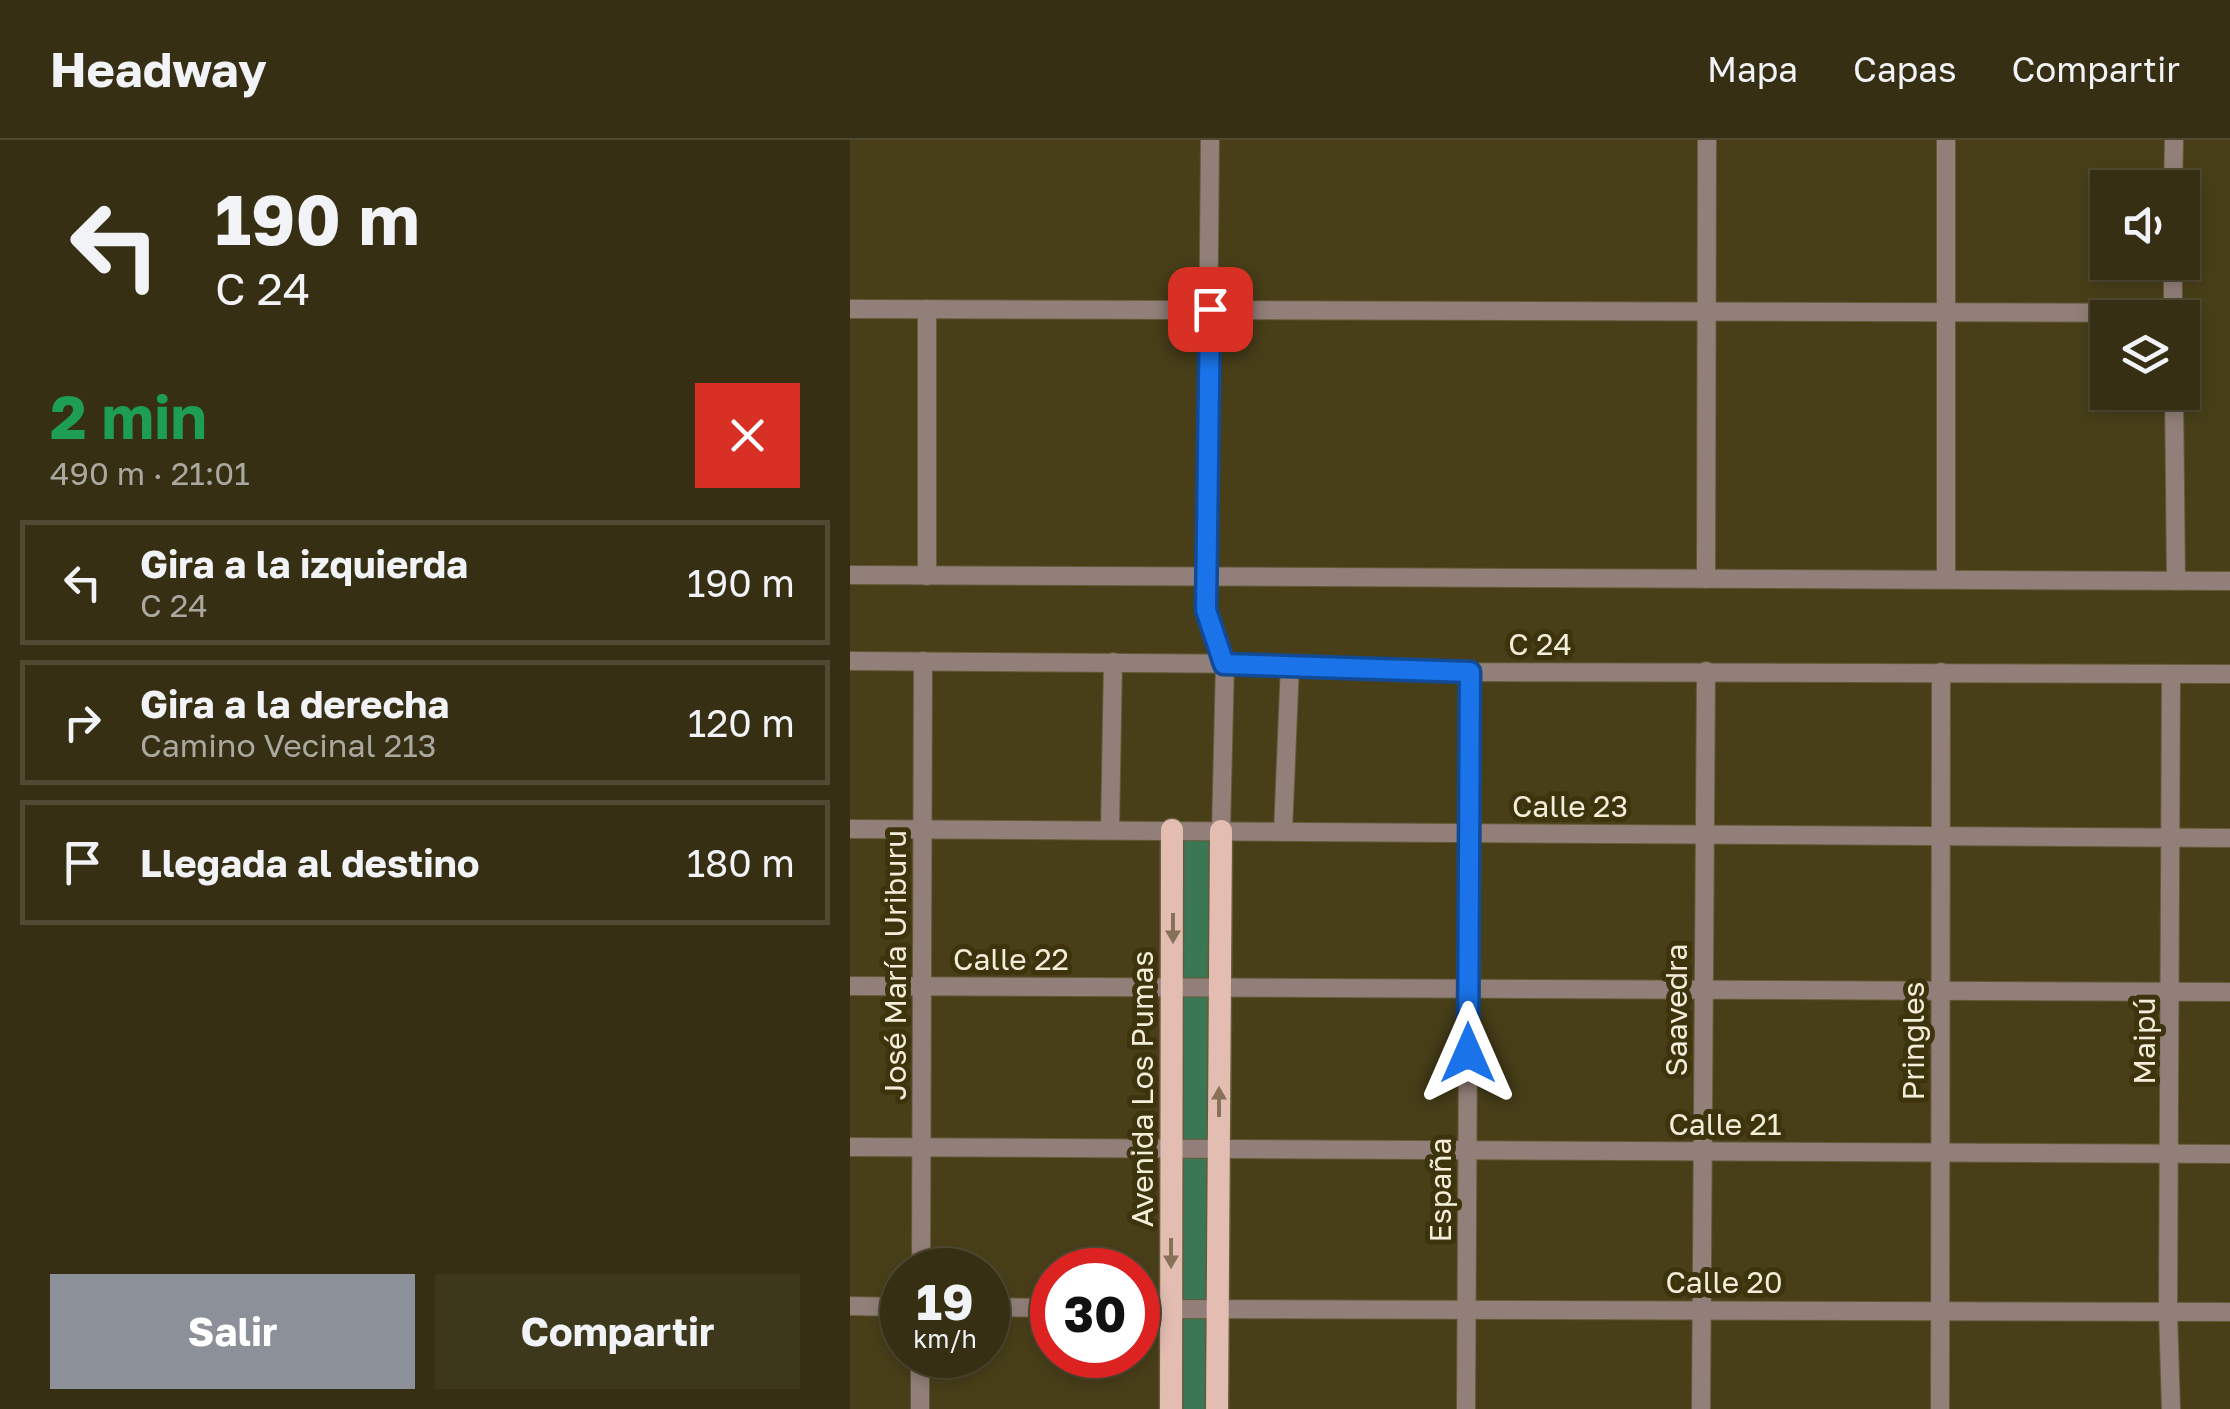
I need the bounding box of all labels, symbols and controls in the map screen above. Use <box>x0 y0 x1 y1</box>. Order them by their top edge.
text: Headway <box>50 40 267 98</box>
text: Mapa <box>1707 48 1798 90</box>
text: Capas <box>1853 48 1957 90</box>
text: Compartir <box>2012 48 2180 90</box>
map controls <box>2090 170 2200 410</box>
button: sound <box>2090 170 2200 280</box>
text: 190 m <box>215 176 420 260</box>
icon: left <box>50 180 180 310</box>
text: C 24 <box>215 261 310 315</box>
pin <box>1168 267 1253 352</box>
icon: arrive <box>1183 282 1238 337</box>
button: layers <box>2090 300 2200 410</box>
text: 2 min <box>50 380 207 452</box>
button: close <box>695 383 800 488</box>
text: 490 m · 21:01 <box>50 454 250 492</box>
text: Gira a la izquierda <box>140 541 468 586</box>
icon: left <box>55 555 110 610</box>
text: 190 m <box>687 560 795 605</box>
text: C 24 <box>140 586 208 624</box>
street label: C 24 <box>1508 626 1572 662</box>
text: Gira a la derecha <box>140 681 449 726</box>
icon: right <box>55 695 110 750</box>
text: 120 m <box>688 700 795 745</box>
text: Camino Vecinal 213 <box>140 726 437 764</box>
street label: Calle 23 <box>1512 788 1628 824</box>
street label: José María Uriburu <box>877 830 913 1100</box>
icon: arrive <box>55 835 110 890</box>
text: Llegada al destino <box>140 840 480 885</box>
text: 180 m <box>687 840 795 885</box>
one-way arrow <box>1165 912 1181 944</box>
street label: Calle 22 <box>953 941 1069 977</box>
street label: Saavedra <box>1658 944 1694 1076</box>
street label: Avenida Los Pumas <box>1124 951 1160 1227</box>
street label: Pringles <box>1895 982 1931 1100</box>
street label: Maipú <box>2126 997 2162 1085</box>
position arrow <box>1416 1001 1520 1105</box>
one-way arrow <box>1211 1085 1227 1117</box>
street label: Calle 21 <box>1668 1106 1782 1142</box>
street label: España <box>1422 1138 1458 1243</box>
one-way arrow <box>1163 1237 1179 1269</box>
speed limit sign: 30 <box>1030 1248 1160 1378</box>
street label: Calle 20 <box>1665 1264 1783 1300</box>
text: 19 <box>916 1271 974 1331</box>
button: Salir <box>50 1274 415 1389</box>
button: Compartir <box>435 1274 800 1389</box>
text: km/h <box>913 1323 977 1354</box>

